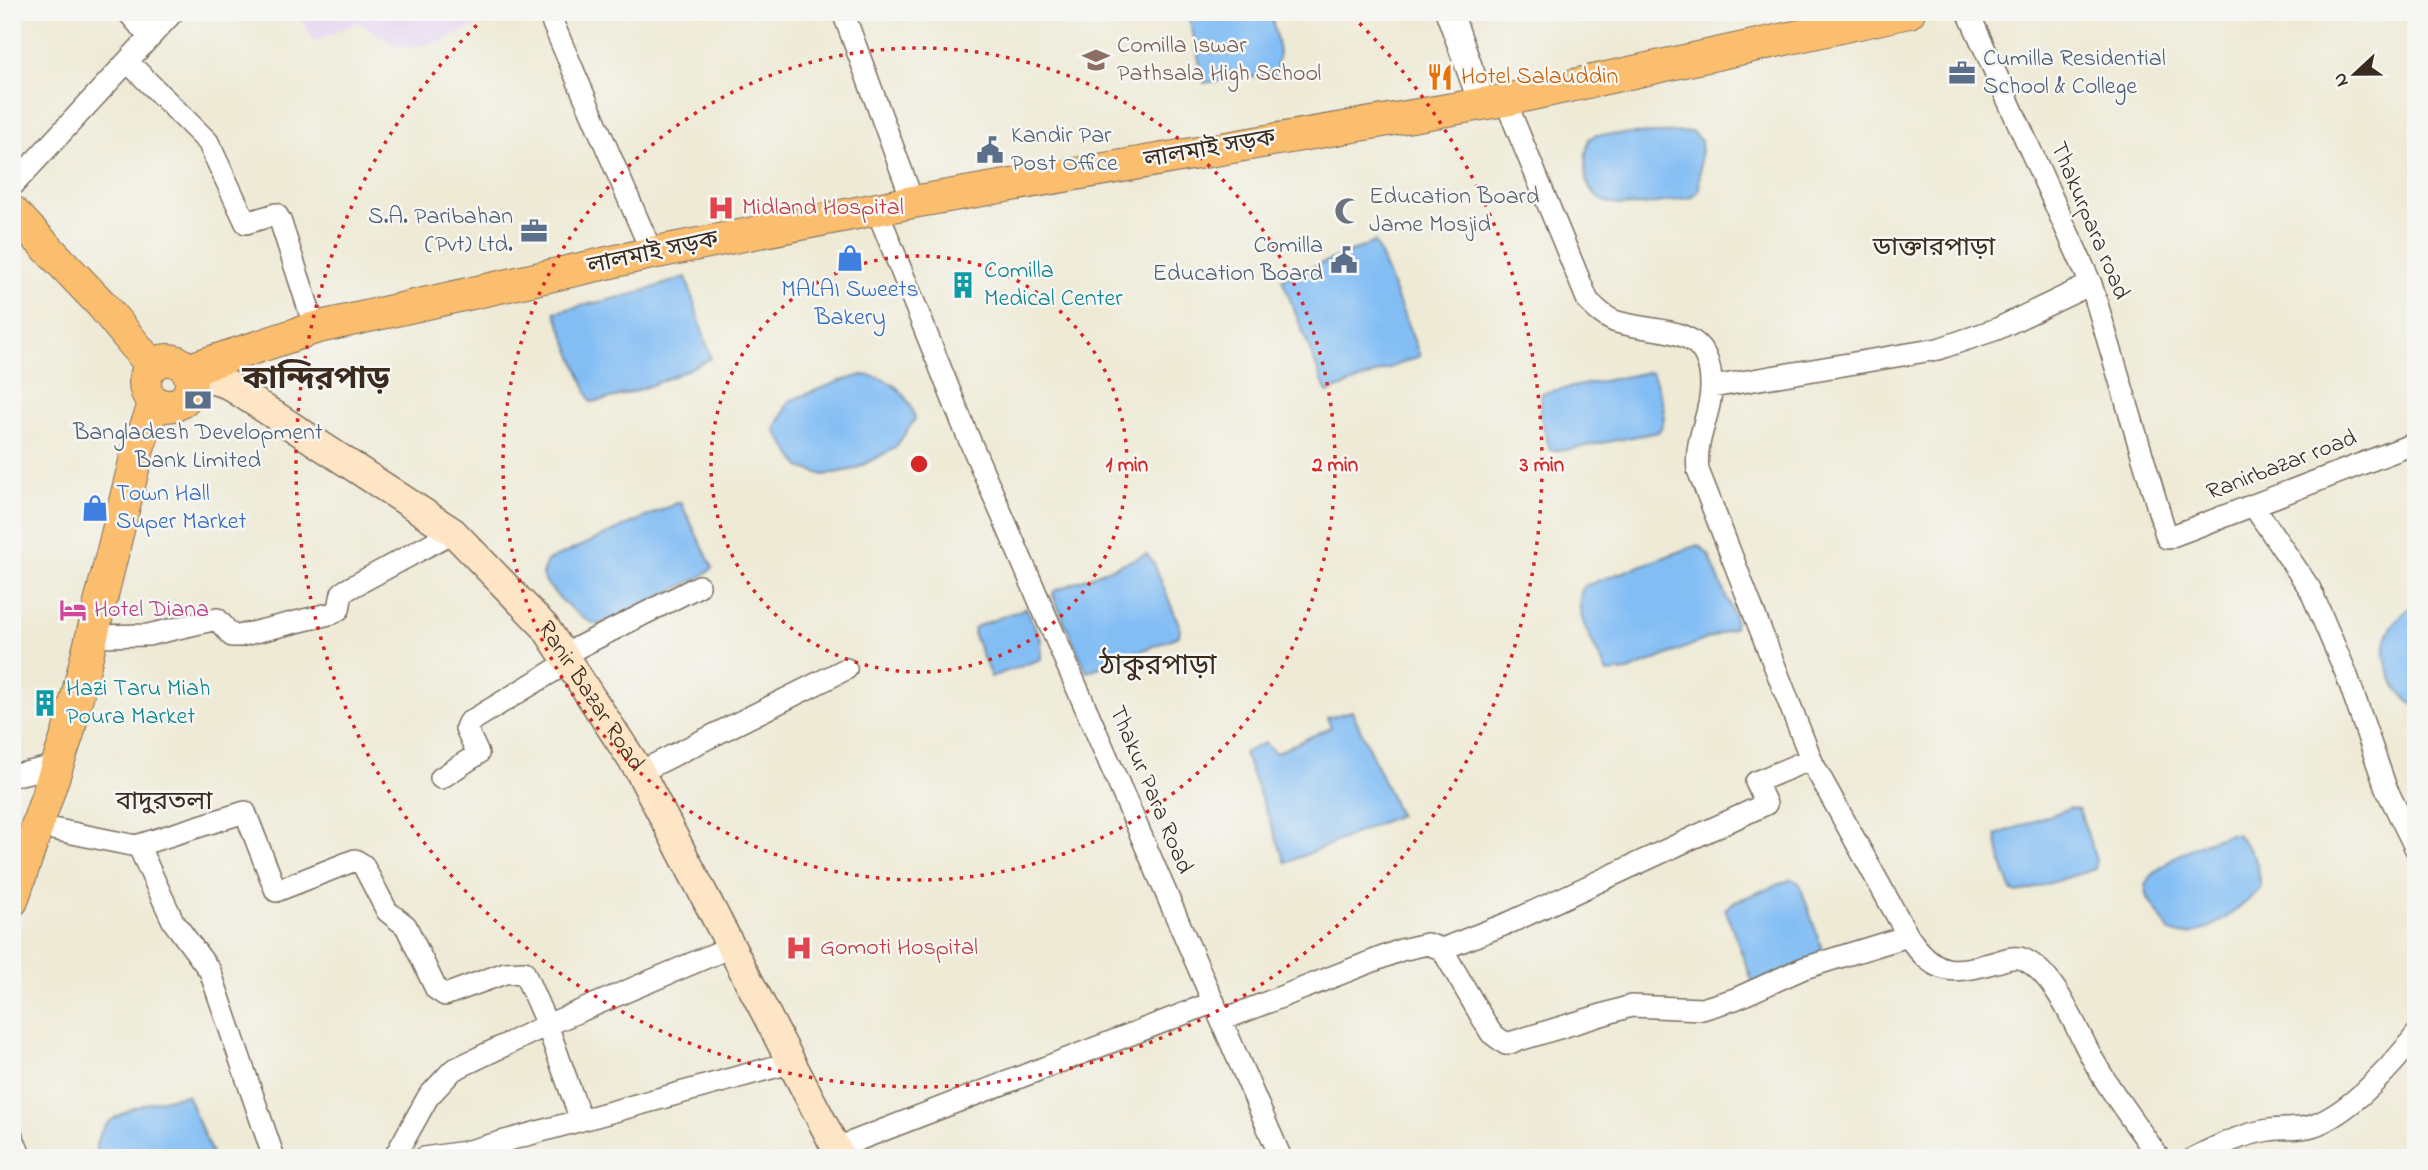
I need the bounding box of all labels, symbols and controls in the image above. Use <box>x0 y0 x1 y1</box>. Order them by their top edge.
place label: Comilla Iswar Pathsala High School <box>1117 29 1321 92</box>
north arrow <box>2320 38 2390 108</box>
place label: Cumilla Residential School & College <box>1983 42 2166 105</box>
school or university icon: Comilla Iswar Pathsala High School <box>1081 45 1111 75</box>
office icon: Cumilla Residential School & College <box>1947 58 1977 88</box>
place label: Hotel Salauddin <box>1461 60 1618 95</box>
restaurant icon: Hotel Salauddin <box>1425 62 1455 92</box>
text: N <box>2327 68 2356 90</box>
place label: Kandir Par Post Office <box>1011 119 1118 182</box>
street label: লালমাই সড়ক <box>1141 121 1279 179</box>
public building icon: Kandir Par Post Office <box>975 135 1005 165</box>
street label: Thakurpara road <box>2040 137 2138 306</box>
place label: Education Board Jame Mosjid <box>1369 180 1540 243</box>
place label: Midland Hospital <box>742 191 904 226</box>
hospital icon: Midland Hospital <box>706 193 736 223</box>
mosque icon: Education Board Jame Mosjid <box>1333 196 1363 226</box>
place label: S.A. Paribahan (Pvt) Ltd. <box>368 200 513 263</box>
office icon: S.A. Paribahan (Pvt) Ltd. <box>519 216 549 246</box>
street label: লালমাই সড়ক <box>583 223 722 285</box>
place label: Comilla Education Board <box>1152 229 1324 292</box>
district label: ডাক্তারপাড়া <box>1872 230 1996 268</box>
shop icon: MALAI Sweets Bakery <box>835 243 865 273</box>
public building icon: Comilla Education Board <box>1329 245 1359 275</box>
place label: Comilla Medical Center <box>984 254 1123 317</box>
building icon: Comilla Medical Center <box>948 270 978 300</box>
place label: MALAI Sweets Bakery <box>781 273 919 337</box>
district label: কান্দিরপাড় <box>241 357 391 404</box>
bank icon: Bangladesh Development Bank Limited <box>183 385 213 415</box>
place label: Bangladesh Development Bank Limited <box>72 416 323 479</box>
street label: Ranirbazar road <box>2202 421 2363 511</box>
text: 1 min <box>1106 451 1148 481</box>
text: 2 min <box>1311 451 1358 481</box>
text: 3 min <box>1519 451 1564 481</box>
centre of rings <box>907 452 931 476</box>
place label: Town Hall Super Market <box>116 477 247 540</box>
shop icon: Town Hall Super Market <box>80 493 110 523</box>
place label: Hotel Diana <box>94 593 209 628</box>
hotel icon: Hotel Diana <box>58 595 88 625</box>
street label: Ranir Bazar Road <box>528 614 653 779</box>
district label: ঠাকুরপাড়া <box>1099 647 1217 688</box>
place label: Hazi Taru Miah Poura Market <box>66 672 210 735</box>
building icon: Hazi Taru Miah Poura Market <box>30 688 60 718</box>
street label: Thakur Para Road <box>1099 700 1201 880</box>
district label: বাদুরতলা <box>115 784 213 822</box>
place label: Gomoti Hospital <box>820 931 978 966</box>
hospital icon: Gomoti Hospital <box>784 933 814 963</box>

